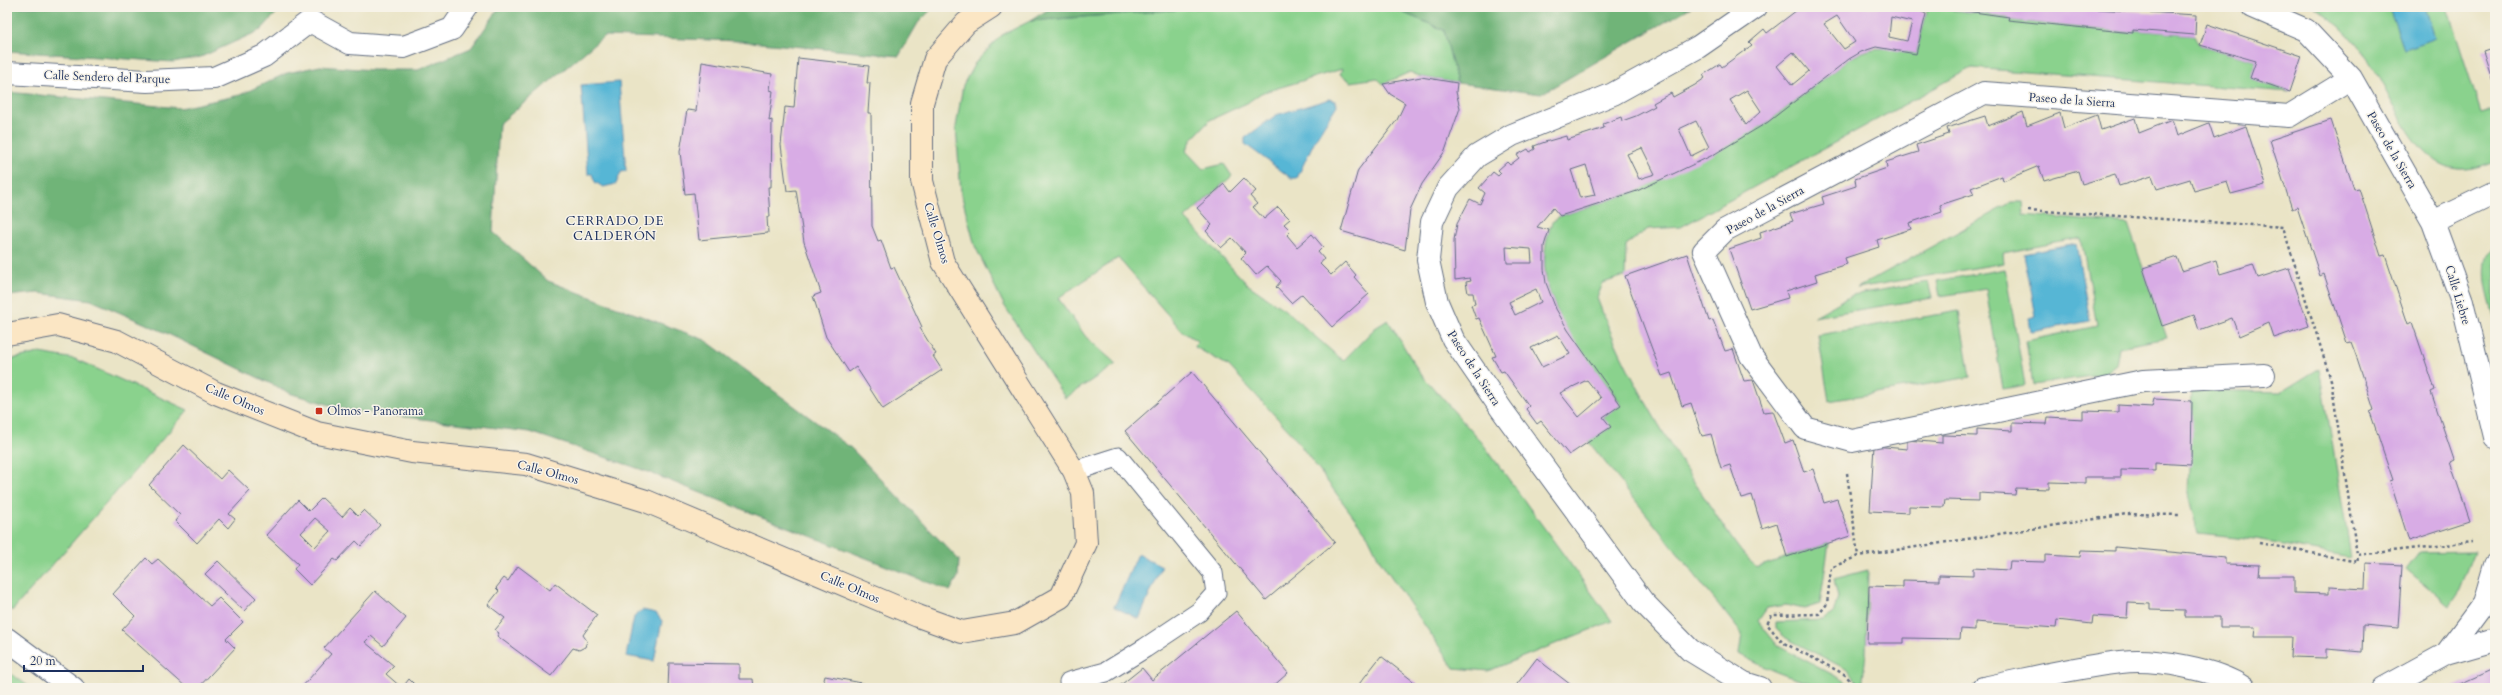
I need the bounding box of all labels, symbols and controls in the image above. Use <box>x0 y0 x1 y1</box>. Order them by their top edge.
street label: Calle Sendero del Parque <box>43 67 171 87</box>
street label: Paseo de la Sierra <box>2028 89 2117 111</box>
street label: Paseo de la Sierra <box>2363 108 2421 192</box>
street label: Paseo de la Sierra <box>1723 182 1808 238</box>
street label: Calle Olmos <box>920 200 954 266</box>
district label: CERRADO DE CALDERÓN <box>565 212 665 245</box>
street label: Calle Liebre <box>2441 263 2475 327</box>
street label: Paseo de la Sierra <box>1444 327 1505 409</box>
street label: Calle Olmos <box>203 379 267 419</box>
place label: Olmos - Panorama <box>327 403 424 419</box>
marker: Olmos - Panorama <box>314 406 324 416</box>
street label: Calle Olmos <box>515 456 581 488</box>
street label: Calle Olmos <box>818 567 882 607</box>
scale bar <box>24 647 143 673</box>
text: 20 m <box>30 653 57 669</box>

